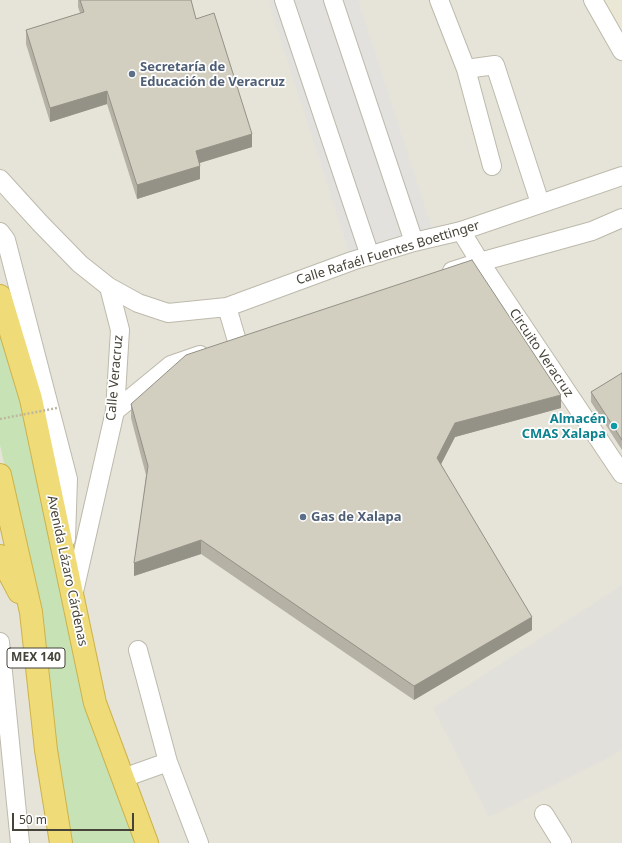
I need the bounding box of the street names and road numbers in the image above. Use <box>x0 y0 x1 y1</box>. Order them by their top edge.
street label: Calle Rafaél Fuentes Boettinger <box>294 218 482 288</box>
street label: Circuito Veracruz <box>506 306 576 400</box>
street label: Calle Veracruz <box>103 335 127 421</box>
street label: Avenida Lázaro Cárdenas <box>43 494 91 648</box>
road number: MEX 140 <box>7 648 65 668</box>

